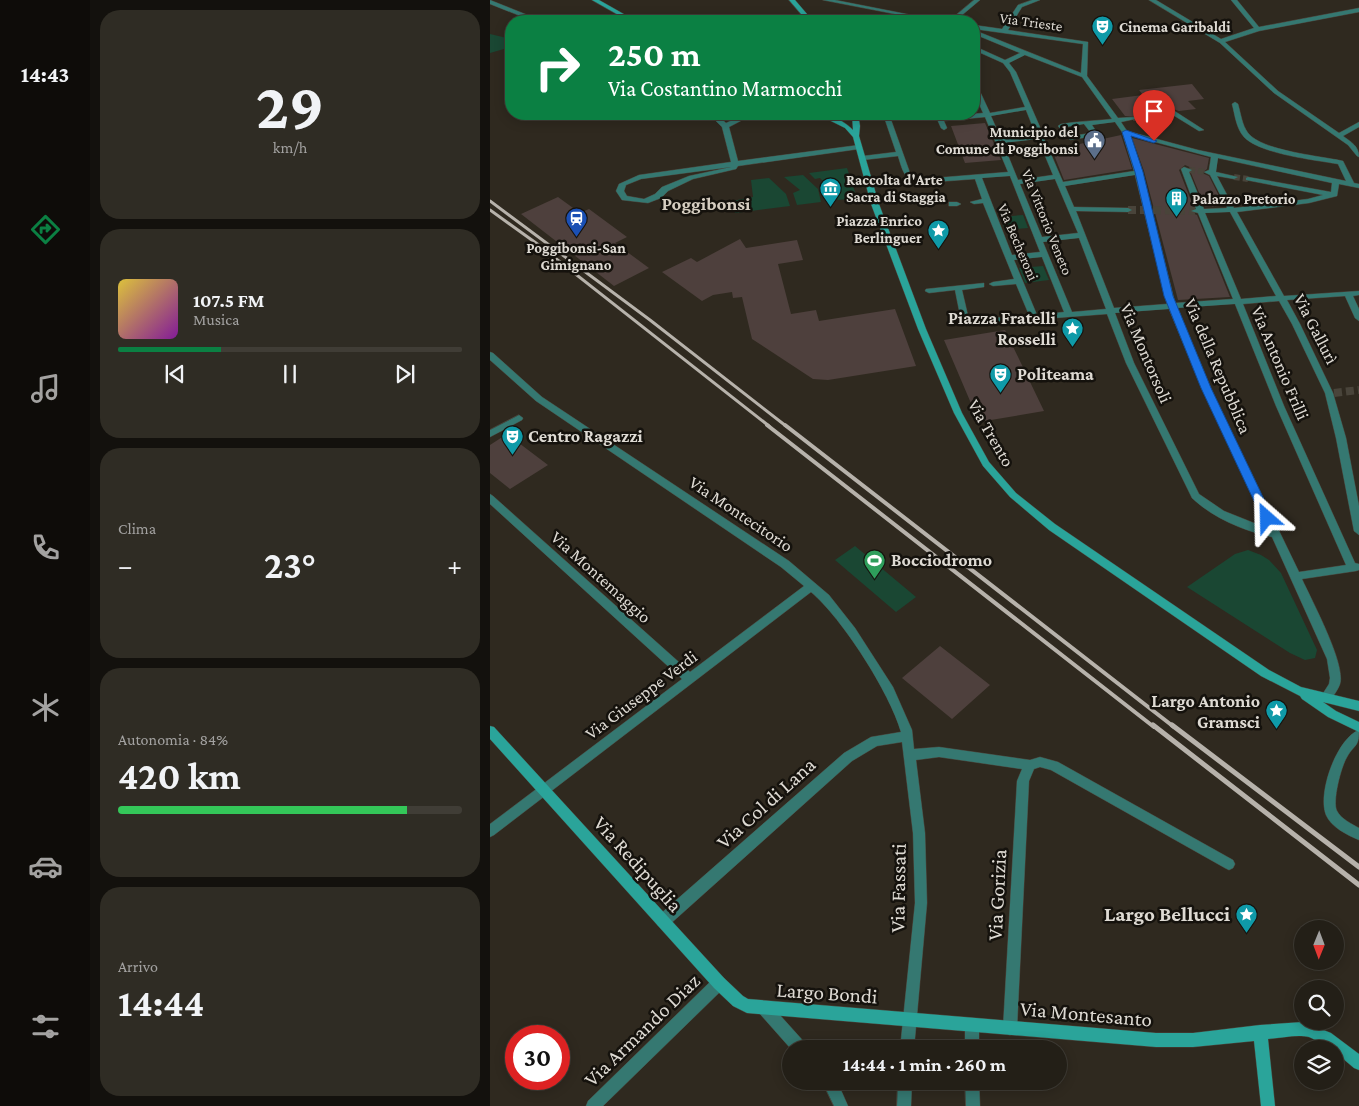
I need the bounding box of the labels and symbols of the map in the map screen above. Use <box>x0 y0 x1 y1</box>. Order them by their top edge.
street label: Via Trieste <box>999 10 1064 34</box>
theatre icon: Cinema Garibaldi <box>1091 15 1115 46</box>
place label: Cinema Garibaldi <box>1119 19 1231 35</box>
pin <box>1133 90 1175 141</box>
place label: Municipio del Comune di Poggibonsi <box>936 124 1079 157</box>
public building icon: Municipio del Comune di Poggibonsi <box>1082 129 1106 160</box>
street label: Via Vittorio Veneto <box>1019 167 1075 277</box>
place label: Raccolta d'Arte Sacra di Staggia <box>846 172 947 205</box>
museum icon: Raccolta d'Arte Sacra di Staggia <box>818 177 842 208</box>
building icon: Palazzo Pretorio <box>1164 187 1188 218</box>
place label: Palazzo Pretorio <box>1192 191 1296 207</box>
district label: Poggibonsi <box>661 193 751 214</box>
street label: Via Becheroni <box>995 201 1041 283</box>
station icon: Poggibonsi-San Gimignano <box>564 207 588 238</box>
place label: Piazza Enrico Berlinguer <box>836 213 922 246</box>
place icon: Piazza Enrico Berlinguer <box>926 218 950 249</box>
place label: Poggibonsi-San Gimignano <box>526 240 626 273</box>
street label: Via Gallurì <box>1290 290 1342 368</box>
street label: Via della Repubblica <box>1180 295 1256 437</box>
street label: Via Montorsoli <box>1116 300 1176 406</box>
street label: Via Antonio Frilli <box>1247 303 1313 423</box>
place label: Piazza Fratelli Rosselli <box>948 308 1057 349</box>
place icon: Piazza Fratelli Rosselli <box>1060 316 1084 347</box>
theatre icon: Politeama <box>989 362 1013 393</box>
place label: Politeama <box>1017 364 1094 384</box>
street label: Via Trento <box>964 396 1018 470</box>
theatre icon: Centro Ragazzi <box>500 424 524 455</box>
place label: Centro Ragazzi <box>528 426 643 446</box>
street label: Via Montecitorio <box>685 472 797 556</box>
position arrow <box>1240 491 1292 543</box>
street label: Via Montemaggio <box>547 527 655 627</box>
sports icon: Bocciodromo <box>863 548 887 579</box>
place label: Bocciodromo <box>891 550 992 570</box>
street label: Via Giuseppe Verdi <box>581 646 701 744</box>
place label: Largo Antonio Gramsci <box>1151 691 1261 732</box>
place icon: Largo Antonio Gramsci <box>1264 699 1288 730</box>
street label: Via Col di Lana <box>712 752 821 854</box>
street label: Via Redipuglia <box>589 811 688 917</box>
street label: Via Fassati <box>885 843 911 933</box>
street label: Via Gorizia <box>983 848 1011 941</box>
place label: Largo Bellucci <box>1104 902 1230 926</box>
place icon: Largo Bellucci <box>1234 902 1258 933</box>
north arrow <box>1294 920 1344 970</box>
street label: Via Armando Diaz <box>579 969 705 1091</box>
street label: Largo Bondi <box>776 977 879 1009</box>
street label: Via Montesanto <box>1019 996 1153 1032</box>
speed limit sign: 30 <box>505 1025 570 1090</box>

